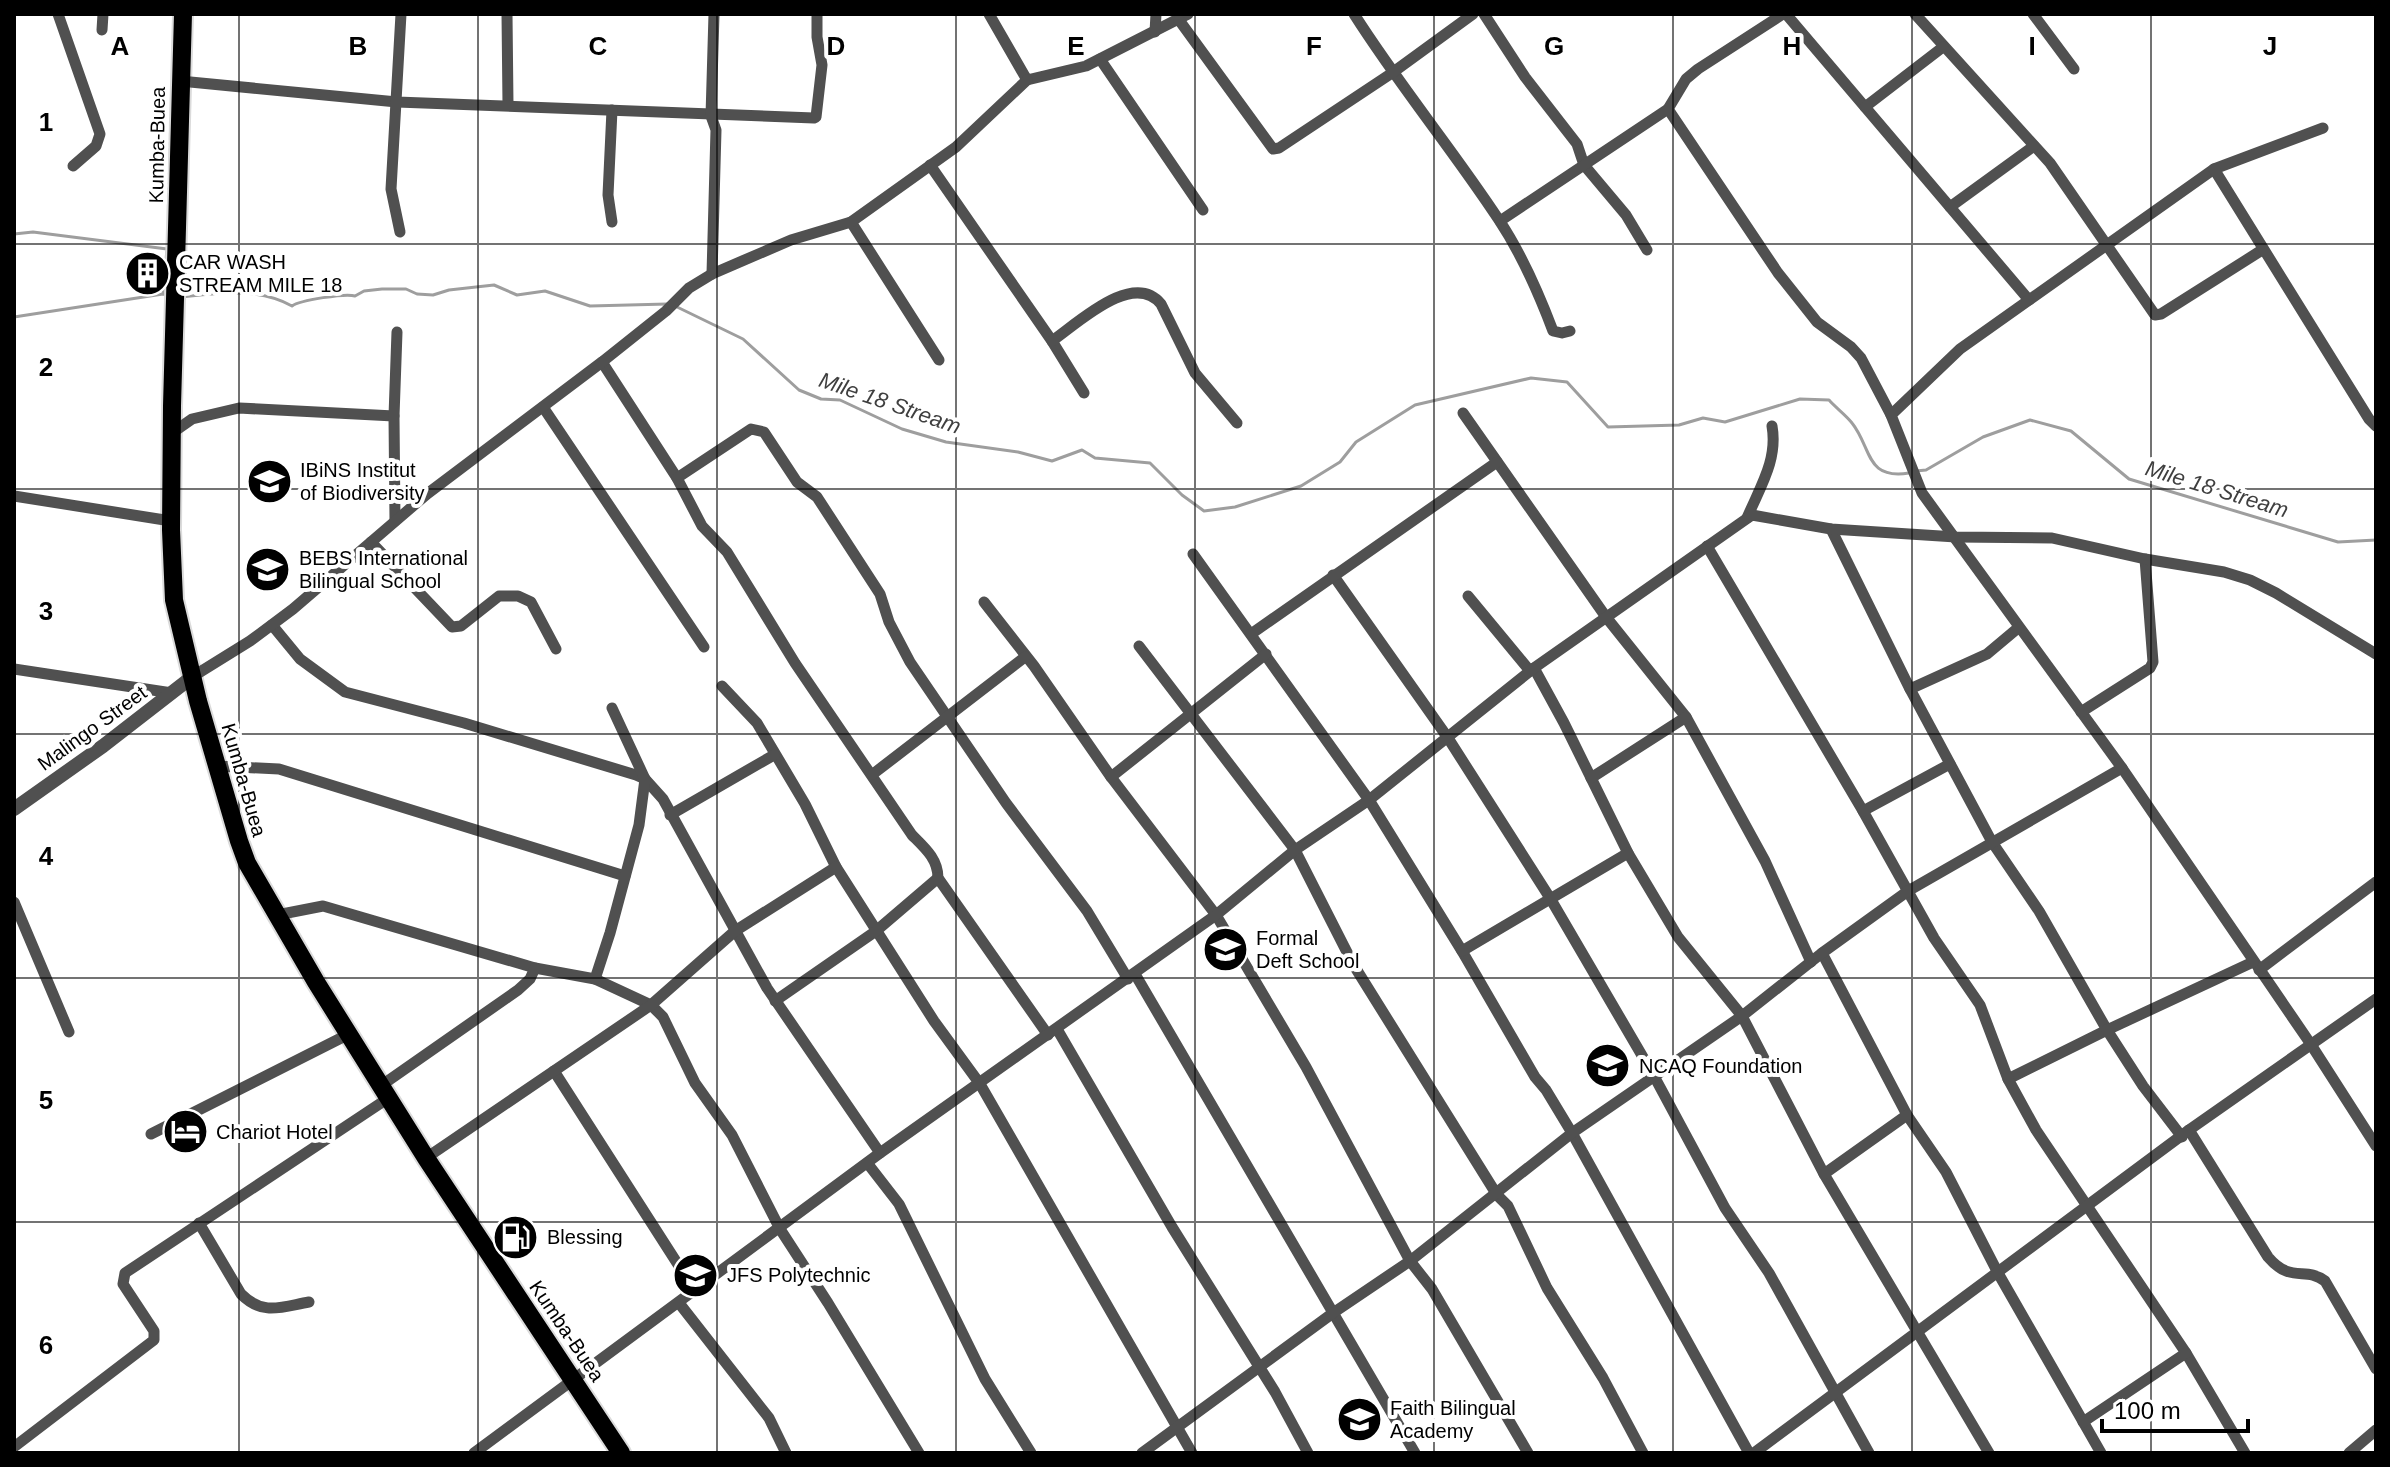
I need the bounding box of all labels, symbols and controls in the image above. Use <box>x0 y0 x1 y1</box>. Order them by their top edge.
text: A <box>111 31 130 61</box>
text: B <box>349 31 367 61</box>
text: C <box>589 31 608 61</box>
text: D <box>827 31 845 61</box>
text: E <box>1067 31 1085 61</box>
text: F <box>1306 31 1322 61</box>
text: G <box>1544 31 1564 61</box>
text: H <box>1783 31 1801 61</box>
text: I <box>2028 31 2036 61</box>
text: J <box>2263 31 2277 61</box>
street label: Kumba-Buea <box>145 86 169 204</box>
text: 1 <box>39 107 53 137</box>
building icon: CAR WASH STREAM MILE 18 <box>124 250 172 298</box>
place label: CAR WASH STREAM MILE 18 <box>179 251 342 296</box>
text: 2 <box>39 352 53 382</box>
water label: Mile 18 Stream <box>816 367 964 439</box>
water label: Mile 18 Stream <box>2143 455 2291 523</box>
school or university icon: IBiNS Institut of Biodiversity <box>245 458 293 506</box>
place label: IBiNS Institut of Biodiversity <box>300 459 425 504</box>
school or university icon: BEBS International Bilingual School <box>244 545 292 593</box>
place label: BEBS International Bilingual School <box>299 547 468 592</box>
text: 3 <box>39 596 53 626</box>
street label: Malingo Street <box>33 681 151 775</box>
street label: Kumba-Buea <box>217 721 271 840</box>
text: 4 <box>39 841 54 871</box>
school or university icon: Formal Deft School <box>1201 926 1249 974</box>
place label: Formal Deft School <box>1256 927 1359 972</box>
school or university icon: NCAQ Foundation <box>1584 1042 1632 1090</box>
place label: NCAQ Foundation <box>1639 1055 1802 1077</box>
text: 5 <box>39 1085 53 1115</box>
hotel icon: Chariot Hotel <box>161 1108 209 1156</box>
place label: Chariot Hotel <box>216 1121 333 1143</box>
fuel station icon: Blessing <box>492 1213 540 1261</box>
place label: Blessing <box>547 1226 623 1248</box>
school or university icon: JFS Polytechnic <box>672 1251 720 1299</box>
place label: JFS Polytechnic <box>727 1264 870 1286</box>
street label: Kumba-Buea <box>525 1276 609 1386</box>
text: 6 <box>39 1330 53 1360</box>
scale bar <box>2102 1383 2248 1433</box>
school or university icon: Faith Bilingual Academy <box>1335 1396 1383 1444</box>
place label: Faith Bilingual Academy <box>1390 1397 1516 1442</box>
text: 100 m <box>2114 1397 2181 1424</box>

